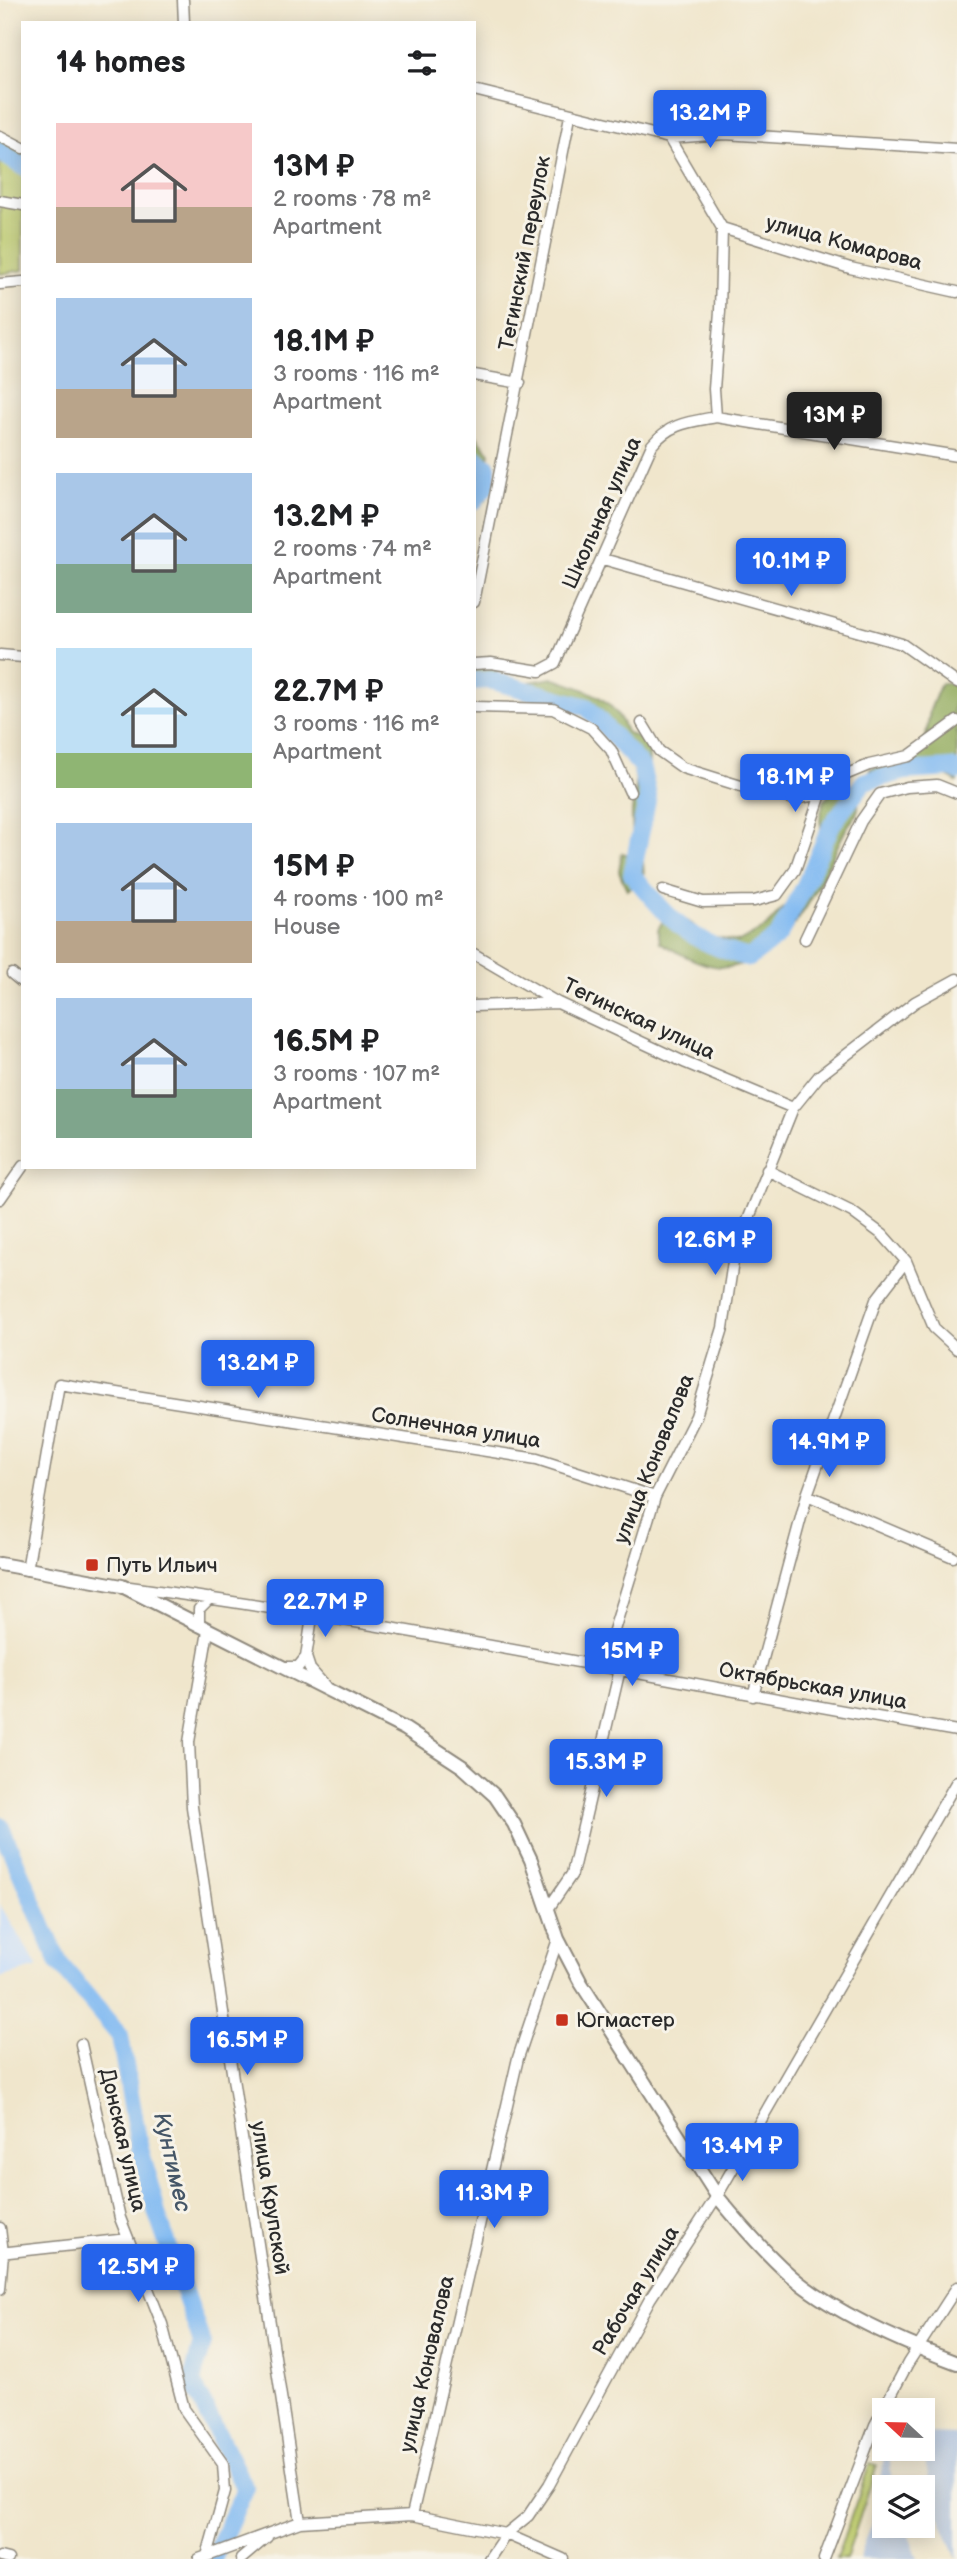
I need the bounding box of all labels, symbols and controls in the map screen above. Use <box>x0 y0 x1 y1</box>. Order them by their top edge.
icon: filters <box>403 44 441 82</box>
text: 14 homes <box>56 45 185 81</box>
pin: 13.2M ₽ <box>645 90 775 150</box>
text: 13.2M ₽ <box>669 99 751 127</box>
text: 13M ₽ <box>273 149 355 185</box>
icon: home <box>112 151 196 235</box>
street label: Тегинский переулок <box>494 154 556 352</box>
text: 2 rooms · 78 m² <box>273 185 431 213</box>
street label: улица Комарова <box>763 210 925 276</box>
text: Apartment <box>273 213 382 241</box>
text: 18.1M ₽ <box>273 324 374 360</box>
icon: home <box>112 326 196 410</box>
text: 3 rooms · 116 m² <box>273 360 440 388</box>
text: Apartment <box>273 388 382 416</box>
pin: 13M ₽ <box>785 392 883 452</box>
text: 13M ₽ <box>803 401 865 429</box>
street label: Школьная улица <box>557 432 647 593</box>
text: 13.2M ₽ <box>273 499 379 535</box>
icon: home <box>112 501 196 585</box>
text: 2 rooms · 74 m² <box>273 535 432 563</box>
pin: 10.1M ₽ <box>726 538 856 598</box>
text: 10.1M ₽ <box>752 547 830 575</box>
text: Apartment <box>273 563 382 591</box>
text: 22.7M ₽ <box>273 674 384 710</box>
icon: home <box>112 676 196 760</box>
text: 3 rooms · 116 m² <box>273 710 440 738</box>
text: Apartment <box>273 738 382 766</box>
pin: 18.1M ₽ <box>730 754 860 814</box>
text: 18.1M ₽ <box>756 763 834 791</box>
text: 15M ₽ <box>273 849 354 885</box>
icon: home <box>112 851 196 935</box>
text: 4 rooms · 100 m² <box>273 885 444 913</box>
text: House <box>273 913 340 941</box>
street label: Тегинская улица <box>559 973 719 1065</box>
text: 16.5M ₽ <box>273 1024 379 1060</box>
icon: home <box>112 1026 196 1110</box>
text: 3 rooms · 107 m² <box>273 1060 440 1088</box>
text: Apartment <box>273 1088 382 1116</box>
pin: 12.6M ₽ <box>650 1218 780 1277</box>
text: 12.6M ₽ <box>674 1226 756 1254</box>
pin: 13.2M ₽ <box>193 1340 323 1400</box>
text: 13.2M ₽ <box>217 1349 299 1377</box>
street label: улица Коновалова <box>609 1370 700 1548</box>
street label: Солнечная улица <box>370 1402 543 1454</box>
pin: 14.9M ₽ <box>764 1420 894 1479</box>
text: 14.9M ₽ <box>788 1428 870 1456</box>
place label: Путь Ильич <box>106 1553 218 1578</box>
marker: Путь Ильич <box>84 1557 100 1573</box>
pin: 22.7M ₽ <box>260 1580 390 1639</box>
text: 22.7M ₽ <box>283 1588 367 1616</box>
pin: 15M ₽ <box>583 1628 681 1688</box>
text: 15M ₽ <box>601 1637 663 1665</box>
street label: Октябрьская улица <box>717 1657 910 1715</box>
pin: 15.3M ₽ <box>541 1740 671 1799</box>
text: 15.3M ₽ <box>566 1748 646 1776</box>
place label: Югмастер <box>576 2008 675 2033</box>
marker: Югмастер <box>554 2012 570 2028</box>
pin: 16.5M ₽ <box>182 2018 312 2077</box>
text: 16.5M ₽ <box>206 2026 288 2054</box>
street label: Донская улица <box>94 2066 152 2215</box>
water label: Кунтимес <box>147 2110 197 2215</box>
street label: улица Крупской <box>246 2119 294 2277</box>
pin: 13.4M ₽ <box>677 2124 807 2183</box>
text: 13.4M ₽ <box>701 2132 783 2160</box>
pin: 11.3M ₽ <box>429 2170 559 2230</box>
text: 11.3M ₽ <box>455 2179 533 2207</box>
street label: Рабочая улица <box>587 2221 685 2360</box>
pin: 12.5M ₽ <box>73 2244 203 2304</box>
text: 12.5M ₽ <box>97 2253 179 2281</box>
street label: улица Коновалова <box>394 2273 460 2455</box>
north arrow <box>872 2398 934 2460</box>
map controls <box>872 2398 935 2538</box>
button: layers <box>872 2475 935 2538</box>

